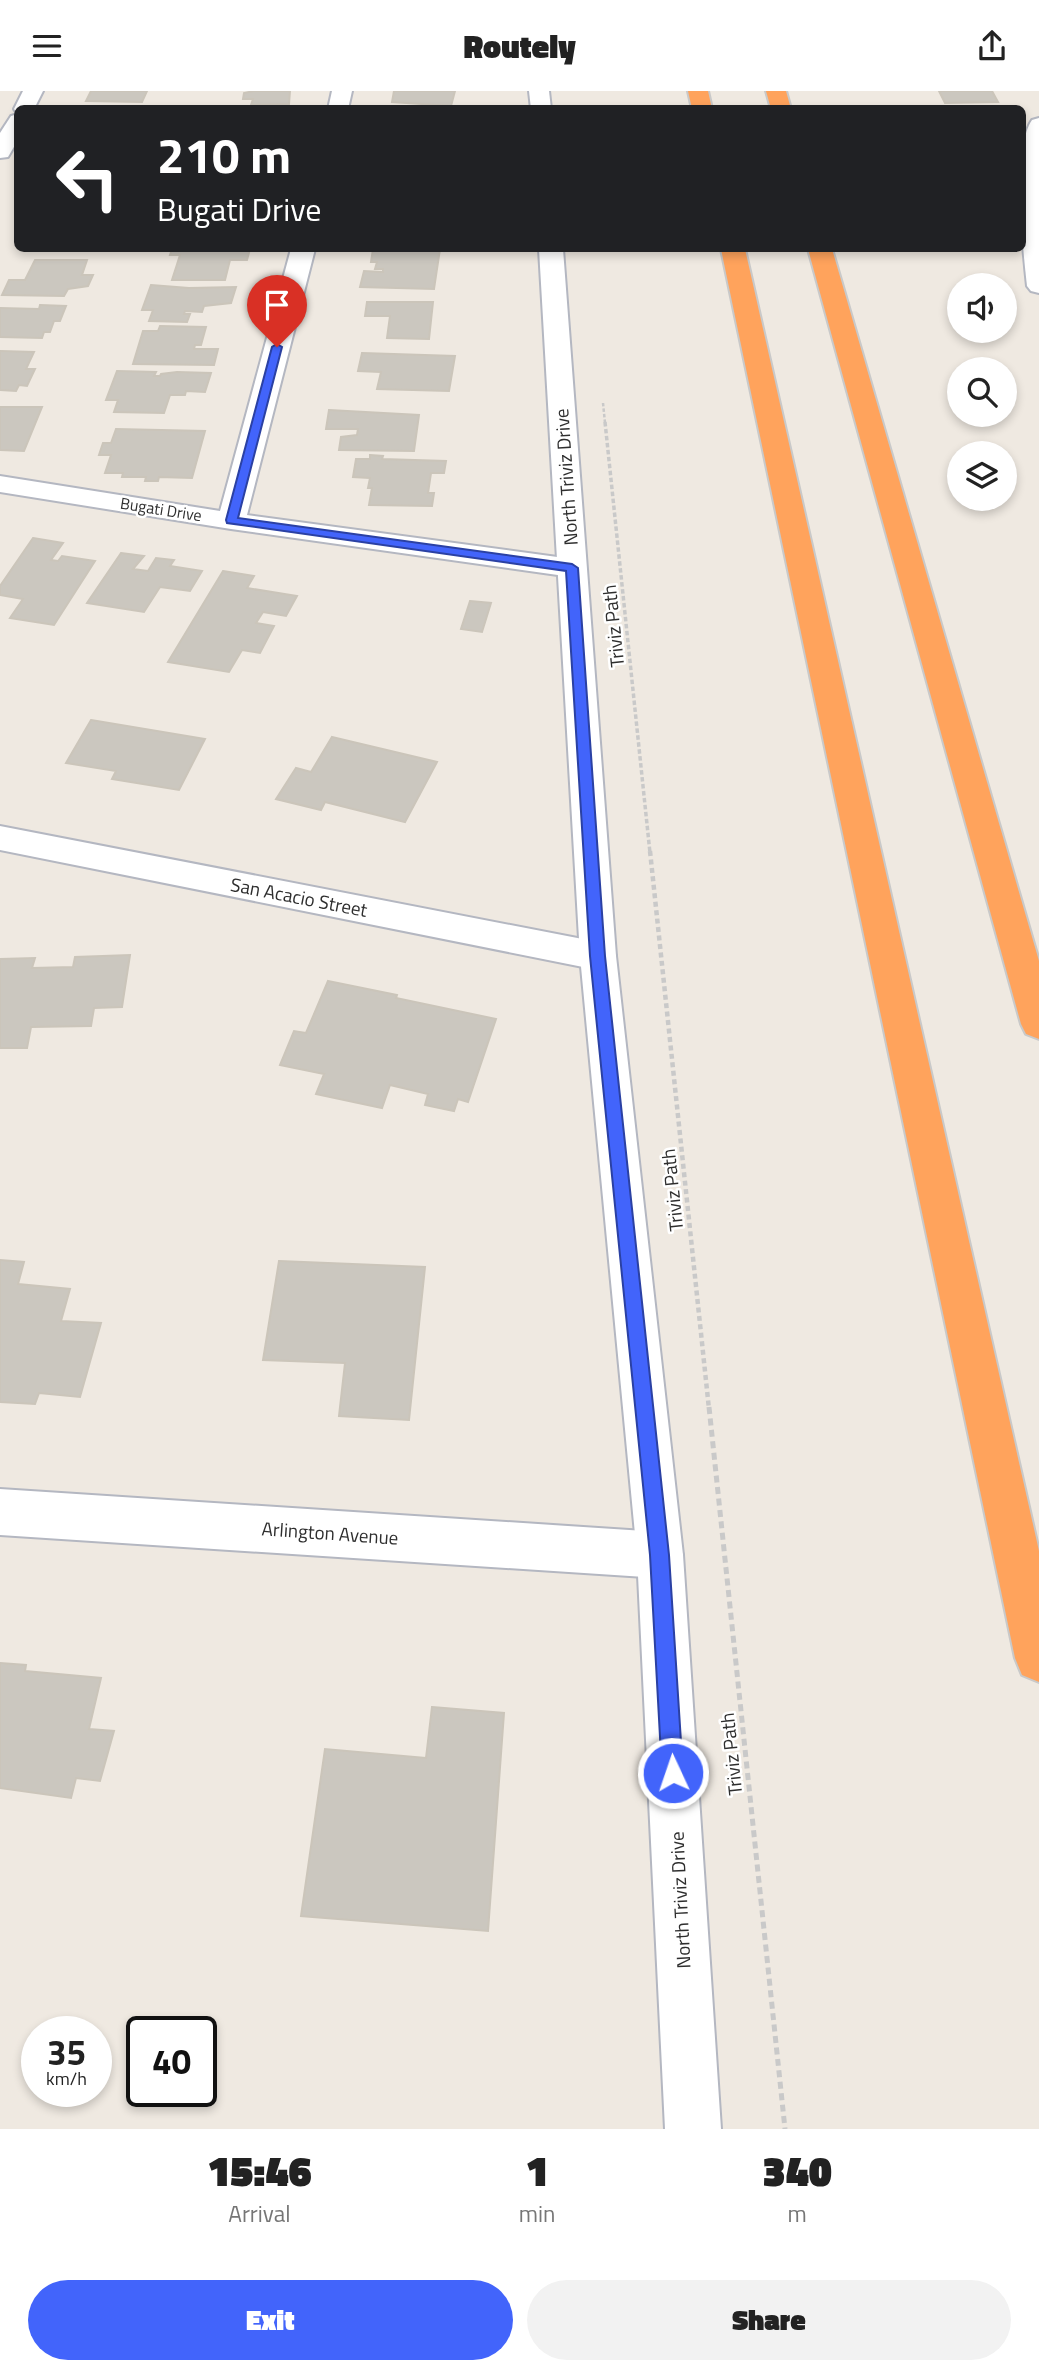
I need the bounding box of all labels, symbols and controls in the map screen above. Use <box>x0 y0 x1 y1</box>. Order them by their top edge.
text: Routely <box>463 22 576 70</box>
icon: menu <box>28 27 66 65</box>
icon: share <box>973 27 1011 65</box>
text: 210 m <box>157 117 291 192</box>
icon: left <box>42 133 133 224</box>
text: Bugati Drive <box>157 185 321 233</box>
map controls <box>947 273 1017 511</box>
button: sound <box>947 273 1017 343</box>
pin <box>247 275 307 347</box>
icon: arrive <box>258 286 296 324</box>
button: search <box>947 357 1017 427</box>
street label: North Triviz Drive <box>546 408 585 546</box>
button: layers <box>947 441 1017 511</box>
street label: Bugati Drive <box>119 491 203 527</box>
street label: Triviz Path <box>594 583 631 669</box>
street label: San Acacio Street <box>228 869 370 924</box>
street label: Triviz Path <box>653 1147 690 1233</box>
street label: Arlington Avenue <box>261 1513 399 1552</box>
street label: Triviz Path <box>712 1711 749 1797</box>
position arrow <box>636 1736 710 1810</box>
street label: North Triviz Drive <box>661 1831 698 1969</box>
speed limit sign: 40 <box>126 2016 217 2107</box>
text: 35 <box>47 2025 86 2079</box>
text: km/h <box>46 2065 87 2092</box>
text: 15:46 <box>207 2138 312 2202</box>
text: 1 <box>526 2138 549 2202</box>
text: 340 <box>763 2138 832 2202</box>
text: Arrival <box>228 2196 291 2231</box>
text: min <box>519 2196 555 2231</box>
text: m <box>788 2196 807 2231</box>
button: Exit <box>28 2280 513 2360</box>
button: Share <box>527 2280 1011 2360</box>

